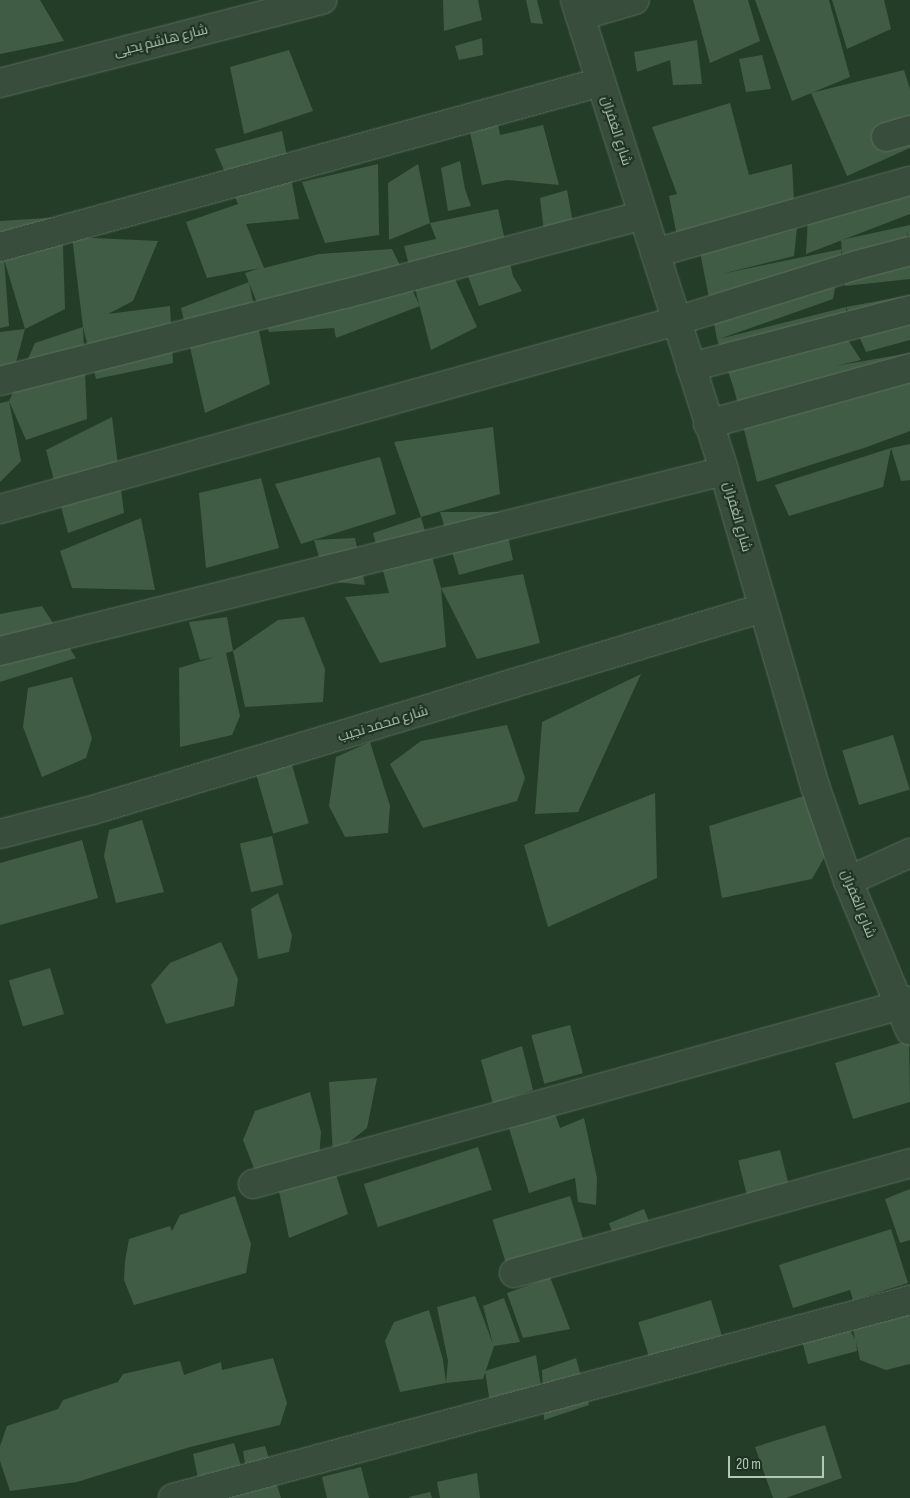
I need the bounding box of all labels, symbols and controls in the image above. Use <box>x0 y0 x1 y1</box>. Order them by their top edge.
street label: شارع هاشم يحيى <box>112 21 210 61</box>
street label: شارع الغفران <box>597 94 635 168</box>
street label: شارع الغفران <box>719 480 755 554</box>
street label: شارع محمد نجيب <box>336 702 430 746</box>
street label: شارع الغفران <box>837 867 879 941</box>
scale bar <box>730 1446 826 1478</box>
text: 20 m <box>736 1455 761 1474</box>

